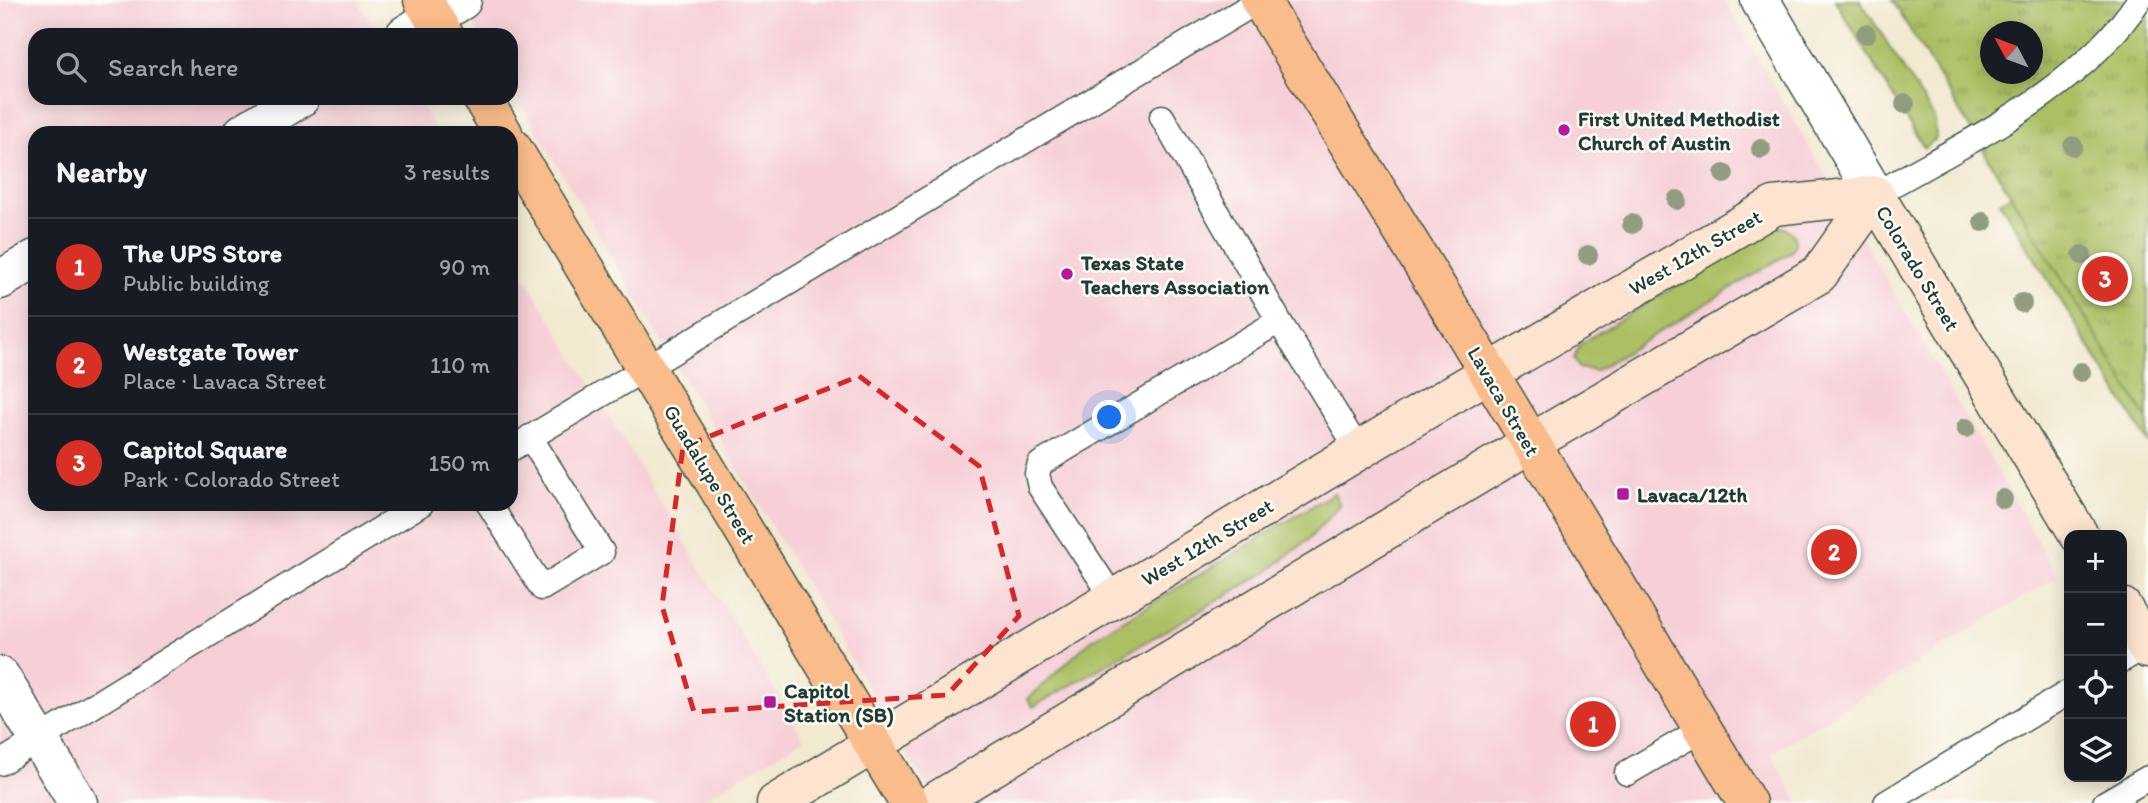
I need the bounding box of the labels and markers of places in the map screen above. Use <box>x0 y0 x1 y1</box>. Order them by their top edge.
place label: First United Methodist Church of Austin <box>1578 106 1780 155</box>
marker: First United Methodist Church of Austin <box>1556 122 1572 138</box>
place label: Texas State Teachers Association <box>1080 250 1269 299</box>
pin: 3 <box>2082 253 2128 305</box>
marker: Texas State Teachers Association <box>1059 266 1075 282</box>
place label: Lavaca/12th <box>1637 482 1747 507</box>
marker: Lavaca/12th <box>1615 486 1631 502</box>
pin: 2 <box>1811 526 1857 578</box>
place label: Capitol Station (SB) <box>784 678 894 728</box>
marker: Capitol Station (SB) <box>762 694 778 710</box>
pin: 1 <box>1570 698 1616 750</box>

